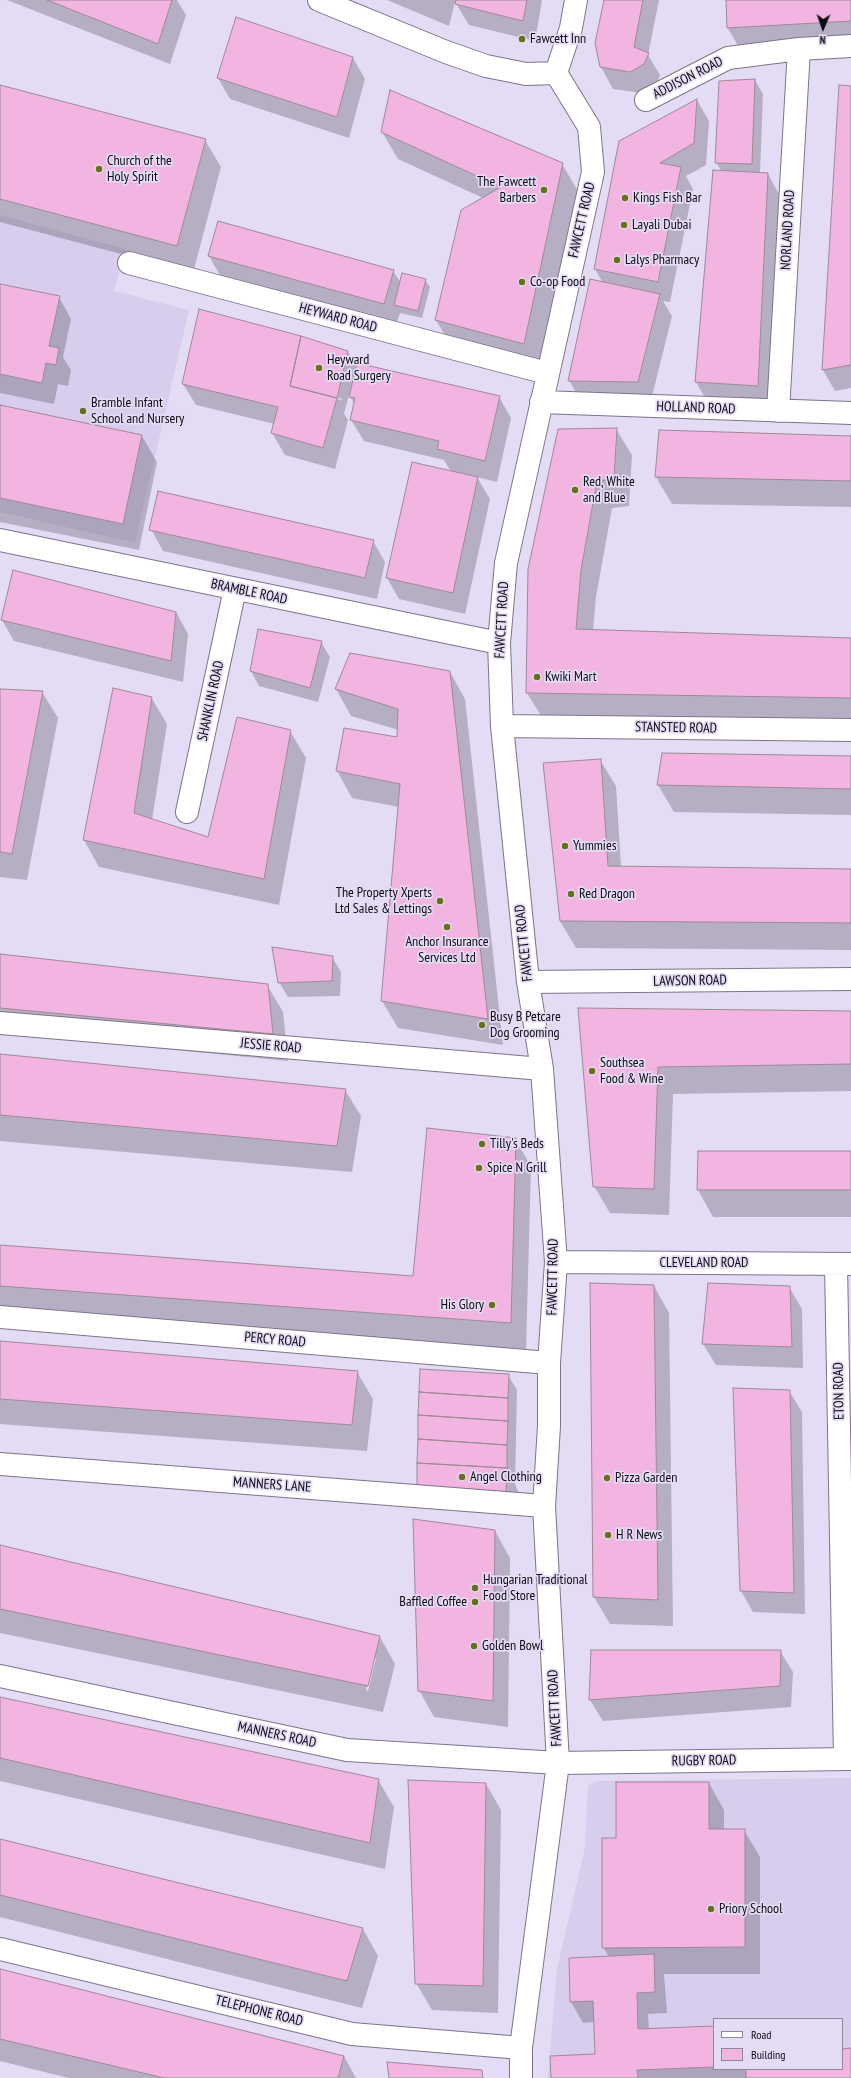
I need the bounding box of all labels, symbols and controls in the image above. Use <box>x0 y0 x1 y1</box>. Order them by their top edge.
north arrow <box>803 8 843 48</box>
place label: Fawcett Inn <box>530 31 586 47</box>
text: N <box>819 33 826 47</box>
marker: Fawcett Inn <box>517 34 527 44</box>
street label: ADDISON ROAD <box>650 53 726 103</box>
place label: Church of the Holy Spirit <box>107 153 172 186</box>
marker: Church of the Holy Spirit <box>94 164 104 174</box>
place label: The Fawcett Barbers <box>477 174 536 206</box>
street label: FAWCETT ROAD <box>565 181 599 259</box>
marker: The Fawcett Barbers <box>539 185 549 195</box>
place label: Kings Fish Bar <box>633 190 702 206</box>
street label: NORLAND ROAD <box>778 190 798 270</box>
marker: Kings Fish Bar <box>620 193 630 203</box>
place label: Layali Dubai <box>632 217 691 233</box>
marker: Layali Dubai <box>619 220 629 230</box>
place label: Lalys Pharmacy <box>625 252 699 268</box>
marker: Lalys Pharmacy <box>612 255 622 265</box>
place label: Co-op Food <box>530 274 585 290</box>
marker: Co-op Food <box>517 277 527 287</box>
street label: HEYWARD ROAD <box>297 300 379 336</box>
place label: Heyward Road Surgery <box>327 352 391 384</box>
marker: Heyward Road Surgery <box>314 363 324 373</box>
place label: Bramble Infant School and Nursery <box>91 395 184 428</box>
street label: HOLLAND ROAD <box>656 398 736 418</box>
marker: Bramble Infant School and Nursery <box>78 406 88 416</box>
place label: Red, White and Blue <box>583 474 635 506</box>
marker: Red, White and Blue <box>570 485 580 495</box>
street label: BRAMBLE ROAD <box>209 576 289 608</box>
street label: FAWCETT ROAD <box>492 581 512 659</box>
street label: SHANKLIN ROAD <box>194 659 228 743</box>
place label: Kwiki Mart <box>545 669 597 685</box>
marker: Kwiki Mart <box>532 672 542 682</box>
street label: STANSTED ROAD <box>635 719 717 737</box>
place label: Yummies <box>573 838 616 854</box>
marker: Yummies <box>560 841 570 851</box>
place label: The Property Xperts Ltd Sales & Lettings <box>335 885 432 918</box>
place label: Red Dragon <box>579 886 635 902</box>
marker: Red Dragon <box>566 889 576 899</box>
marker: The Property Xperts Ltd Sales & Lettings <box>435 896 445 906</box>
street label: FAWCETT ROAD <box>512 904 536 982</box>
marker: Anchor Insurance Services Ltd <box>442 922 452 932</box>
place label: Anchor Insurance Services Ltd <box>405 934 489 966</box>
street label: LAWSON ROAD <box>653 972 727 990</box>
place label: Busy B Petcare Dog Grooming <box>490 1009 561 1042</box>
marker: Busy B Petcare Dog Grooming <box>477 1020 487 1030</box>
street label: JESSIE ROAD <box>240 1035 302 1057</box>
place label: Southsea Food & Wine <box>600 1055 663 1088</box>
marker: Southsea Food & Wine <box>587 1066 597 1076</box>
place label: Tilly's Beds <box>490 1136 544 1152</box>
marker: Tilly's Beds <box>477 1139 487 1149</box>
place label: Spice N Grill <box>487 1160 546 1176</box>
marker: Spice N Grill <box>474 1163 484 1173</box>
street label: FAWCETT ROAD <box>544 1238 562 1316</box>
street label: CLEVELAND ROAD <box>660 1255 748 1271</box>
place label: His Glory <box>440 1297 484 1313</box>
marker: His Glory <box>487 1300 497 1310</box>
street label: PERCY ROAD <box>244 1329 306 1351</box>
street label: ETON ROAD <box>830 1362 848 1420</box>
place label: Angel Clothing <box>470 1469 542 1485</box>
place label: Pizza Garden <box>615 1470 677 1486</box>
marker: Angel Clothing <box>457 1472 467 1482</box>
marker: Pizza Garden <box>602 1473 612 1483</box>
street label: MANNERS LANE <box>232 1474 312 1496</box>
place label: H R News <box>616 1527 662 1543</box>
marker: H R News <box>603 1530 613 1540</box>
place label: Hungarian Traditional Food Store <box>483 1572 588 1604</box>
marker: Hungarian Traditional Food Store <box>470 1583 480 1593</box>
place label: Baffled Coffee <box>399 1594 467 1610</box>
marker: Baffled Coffee <box>470 1597 480 1607</box>
place label: Golden Bowl <box>482 1638 543 1654</box>
marker: Golden Bowl <box>469 1641 479 1651</box>
street label: FAWCETT ROAD <box>545 1669 565 1747</box>
street label: MANNERS ROAD <box>236 1718 318 1752</box>
street label: RUGBY ROAD <box>672 1752 736 1770</box>
place label: Priory School <box>719 1901 782 1917</box>
marker: Priory School <box>706 1904 716 1914</box>
street label: TELEPHONE ROAD <box>213 1992 305 2030</box>
legend <box>713 2018 843 2070</box>
text: Road <box>751 2027 771 2042</box>
text: Building <box>751 2047 786 2062</box>

